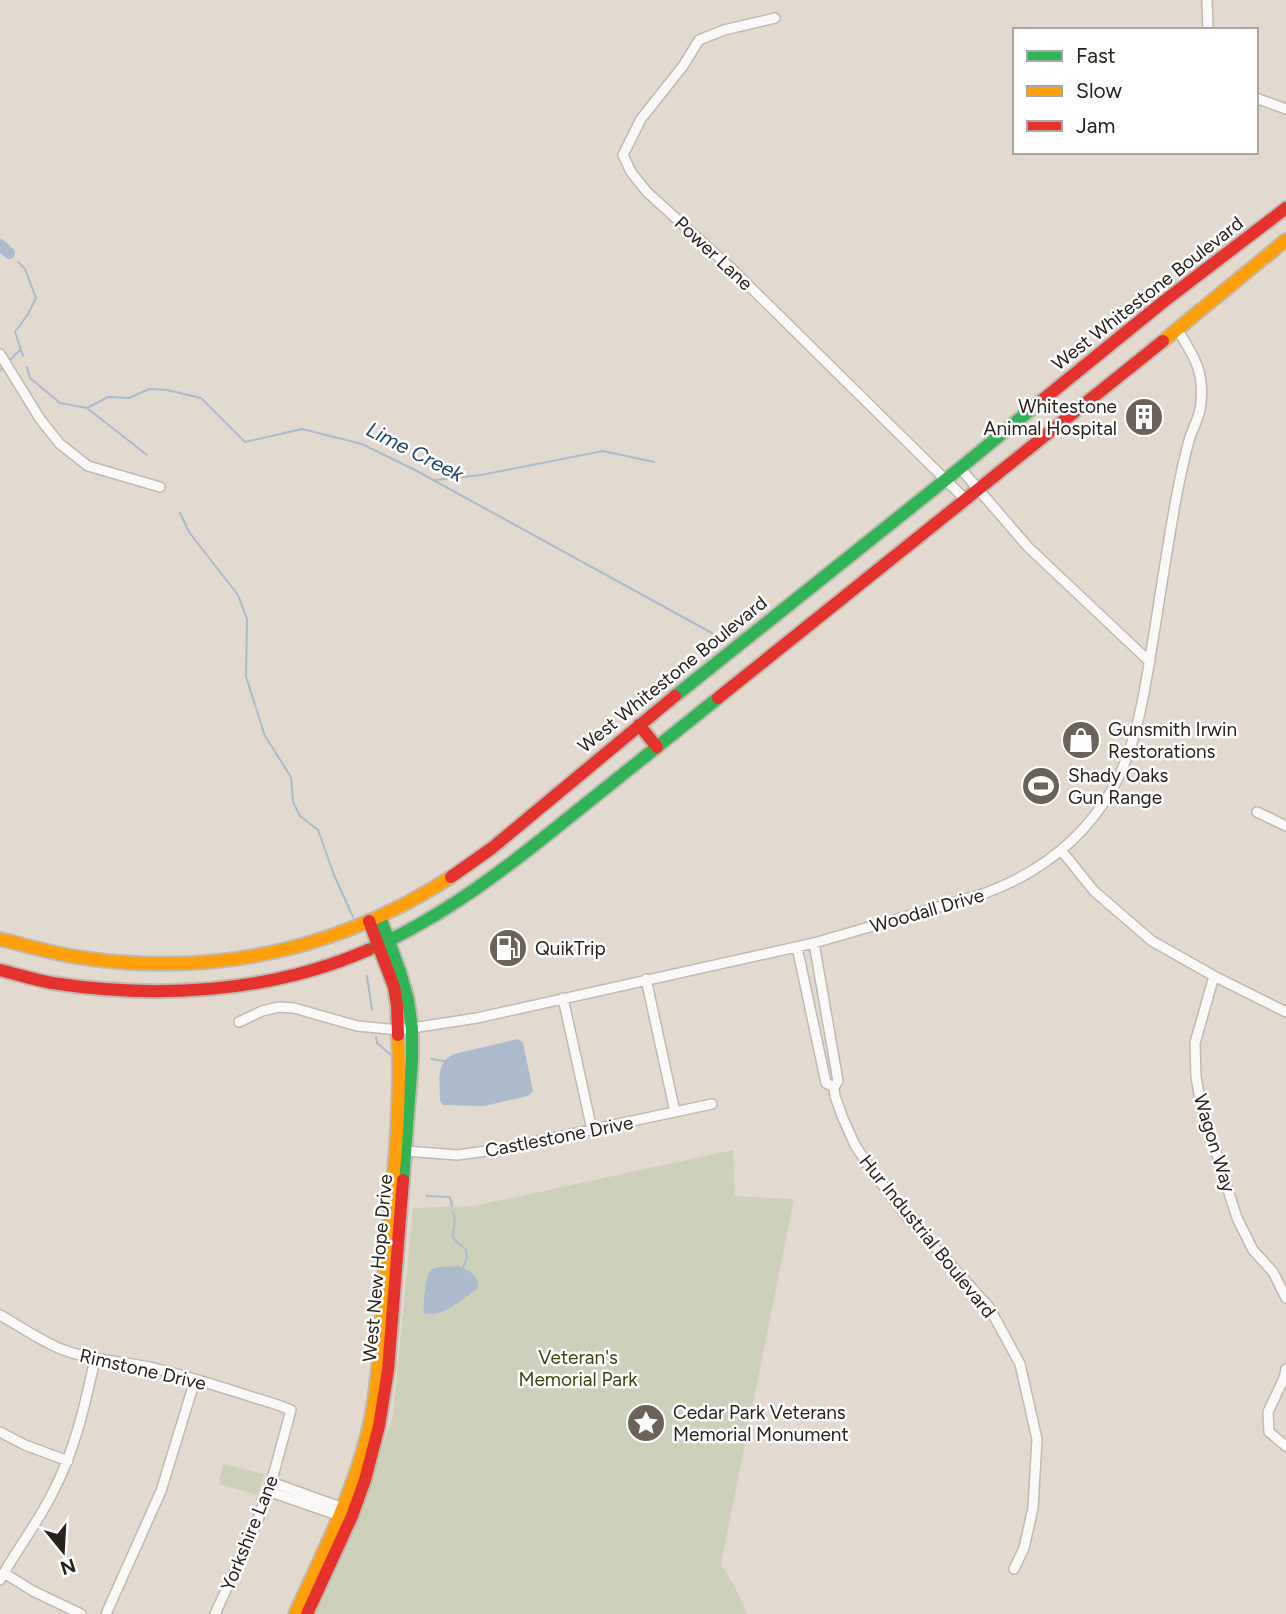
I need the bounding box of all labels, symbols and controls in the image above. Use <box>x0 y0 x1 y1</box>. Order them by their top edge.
legend <box>1013 28 1258 154</box>
text: Fast <box>1076 43 1116 68</box>
text: Slow <box>1076 78 1122 103</box>
text: Jam <box>1076 113 1115 138</box>
street label: Power Lane <box>670 211 757 295</box>
street label: West Whitestone Boulevard <box>1047 212 1248 375</box>
place label: Whitestone Animal Hospital <box>984 395 1117 440</box>
building icon: Whitestone Animal Hospital <box>1123 396 1165 438</box>
water label: Lime Creek <box>362 416 469 487</box>
street label: West Whitestone Boulevard <box>573 591 771 758</box>
place label: Gunsmith Irwin Restorations <box>1108 718 1237 763</box>
shop icon: Gunsmith Irwin Restorations <box>1060 719 1102 761</box>
place label: Shady Oaks Gun Range <box>1068 764 1168 809</box>
sports icon: Shady Oaks Gun Range <box>1020 765 1062 807</box>
street label: Woodall Drive <box>868 883 987 938</box>
fuel station icon: QuikTrip <box>487 927 529 969</box>
place label: QuikTrip <box>535 937 606 960</box>
street label: Wagon Way <box>1189 1091 1240 1195</box>
street label: Castlestone Drive <box>483 1111 635 1162</box>
street label: Hur Industrial Boulevard <box>855 1150 1001 1323</box>
street label: West New Hope Drive <box>358 1173 397 1363</box>
street label: Rimstone Drive <box>77 1344 208 1395</box>
park label: Veteran's Memorial Park <box>518 1346 638 1391</box>
place label: Cedar Park Veterans Memorial Monument <box>673 1401 849 1446</box>
place icon: Cedar Park Veterans Memorial Monument <box>625 1402 667 1444</box>
street label: Yorkshire Lane <box>216 1472 283 1594</box>
north arrow <box>28 1516 98 1586</box>
text: N <box>58 1553 79 1580</box>

